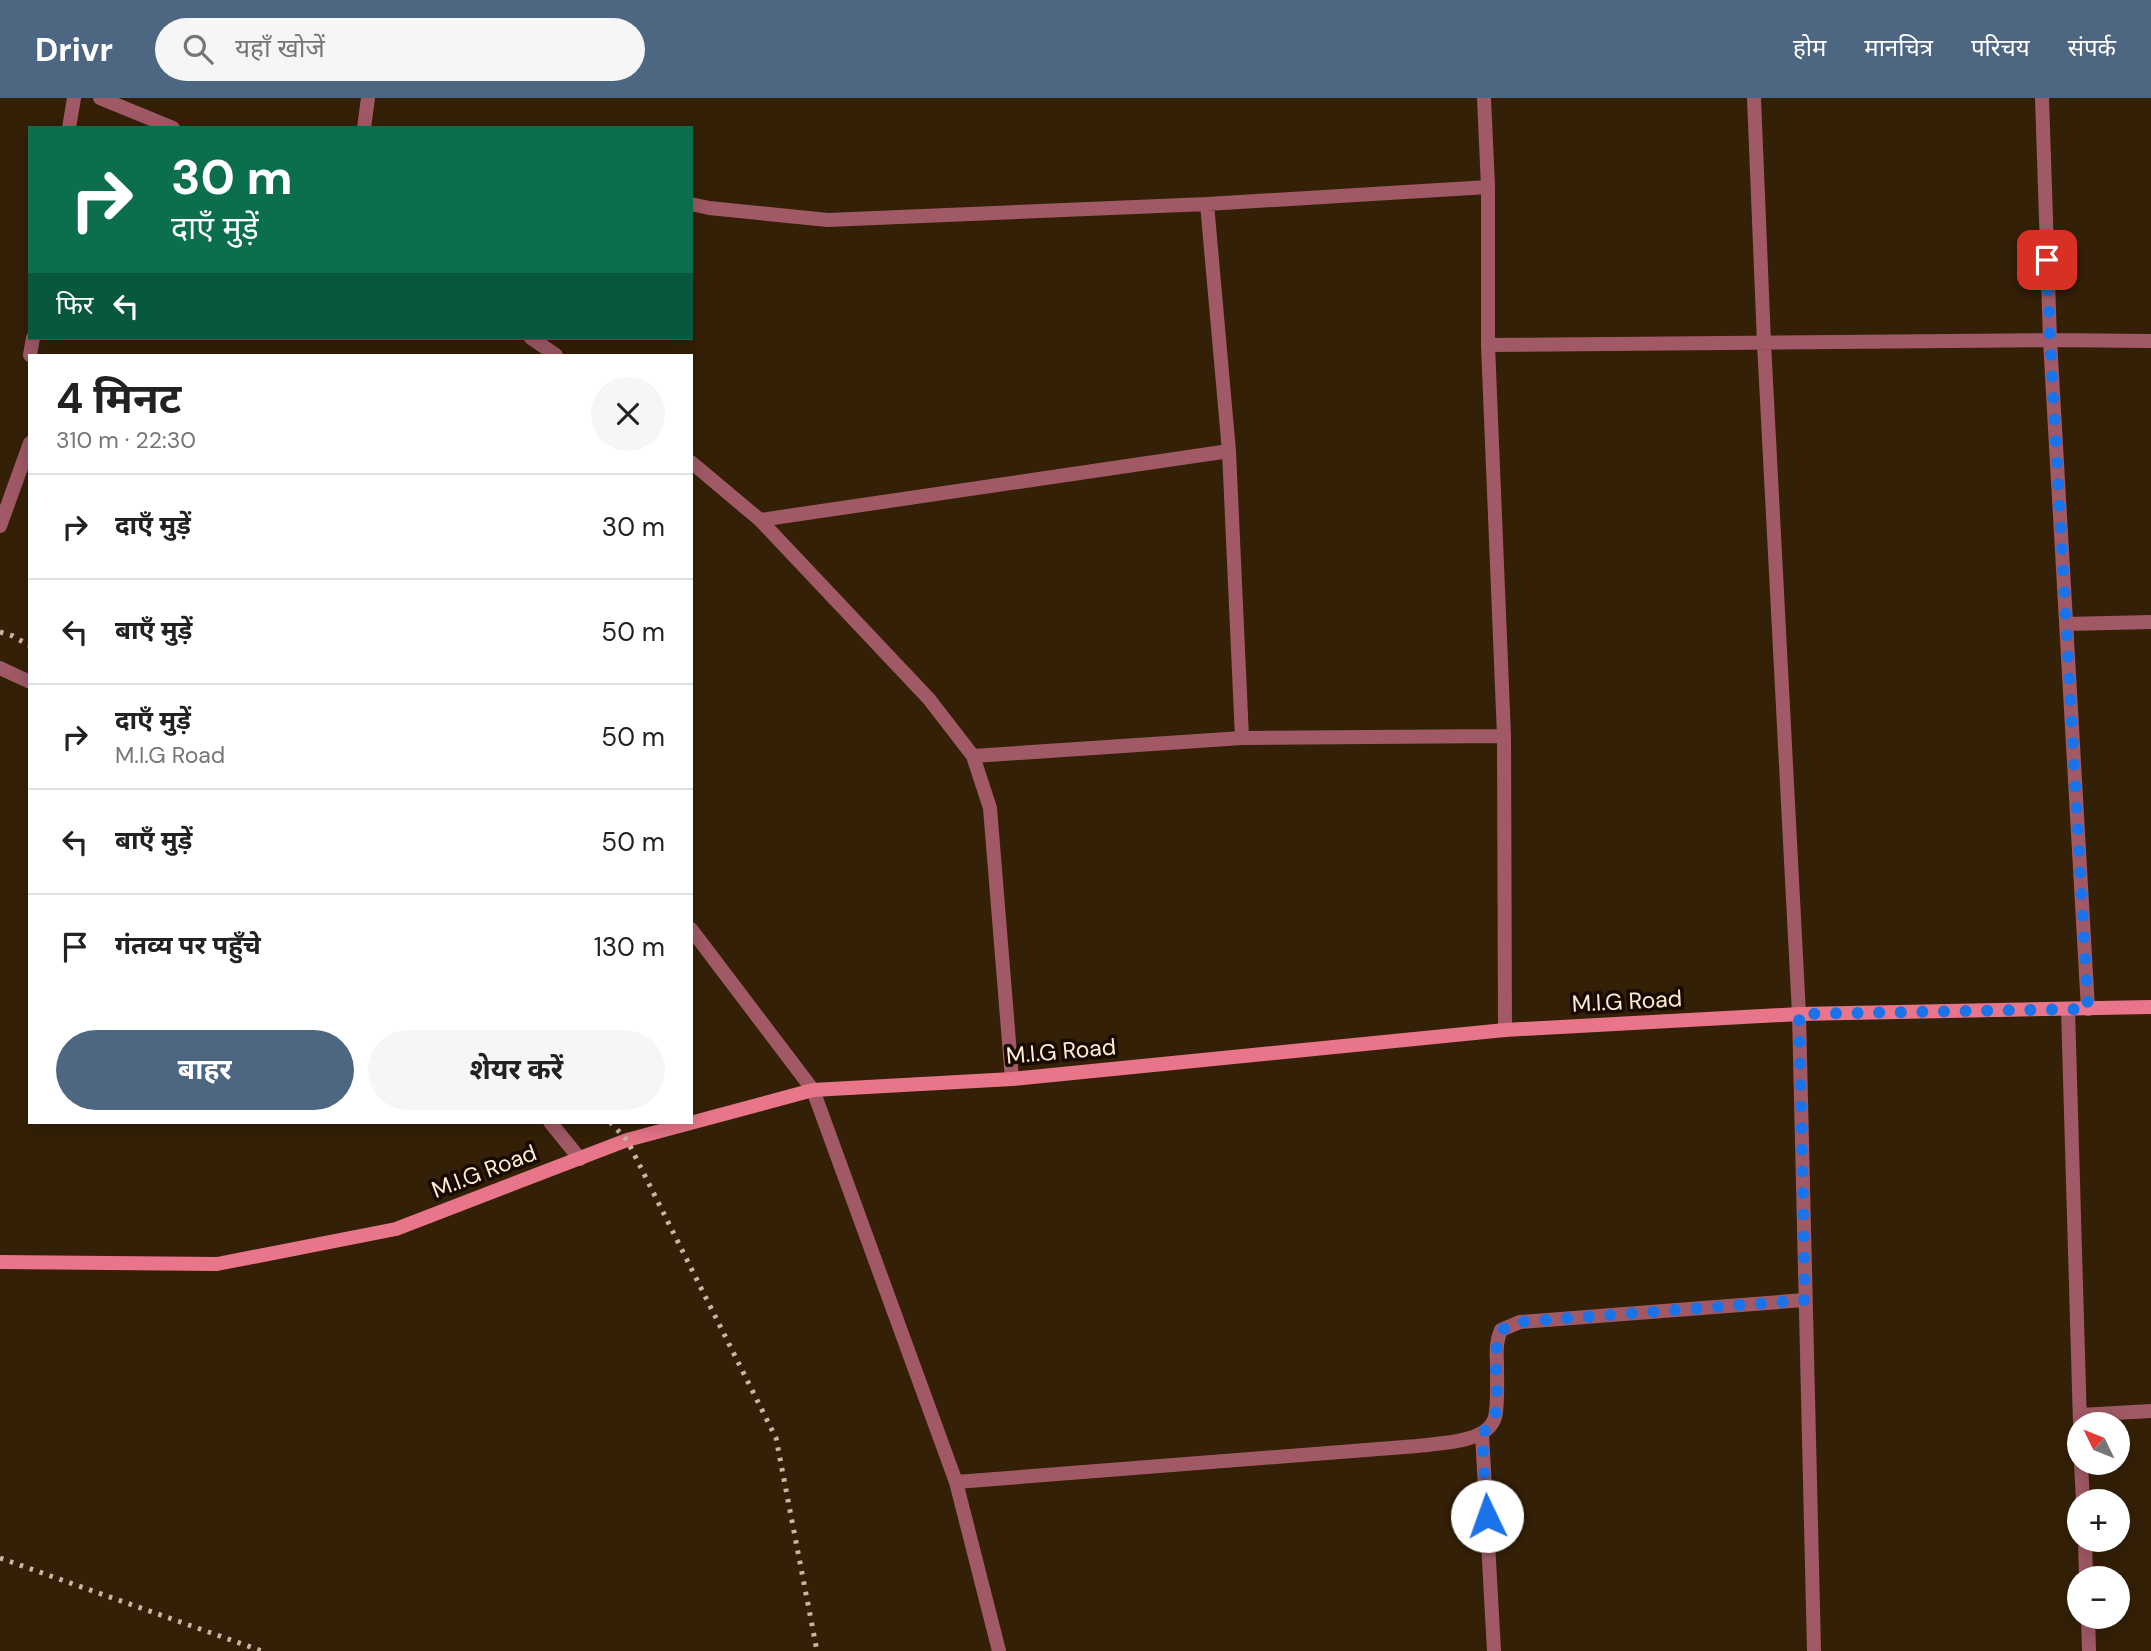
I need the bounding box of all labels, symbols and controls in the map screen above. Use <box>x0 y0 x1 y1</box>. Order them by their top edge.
search box <box>155 18 645 81</box>
text: Drivr <box>35 28 113 71</box>
icon: search <box>179 30 217 68</box>
text: यहाँ खोजें <box>235 31 325 65</box>
text: होम <box>1793 32 1826 63</box>
text: मानचित्र <box>1864 32 1933 63</box>
text: परिचय <box>1971 32 2030 63</box>
text: संपर्क <box>2068 32 2116 63</box>
text: 30 m <box>171 145 293 209</box>
icon: right <box>56 154 147 245</box>
text: दाएँ मुड़ें <box>171 207 259 249</box>
pin <box>2017 230 2077 290</box>
icon: arrive <box>2028 241 2066 279</box>
icon: left <box>107 287 145 325</box>
text: फिर <box>56 288 93 322</box>
text: 4 मिनट <box>56 371 181 426</box>
button: close <box>591 377 665 451</box>
text: 310 m · 22:30 <box>56 425 196 455</box>
icon: right <box>56 508 94 546</box>
text: दाएँ मुड़ें <box>115 508 191 542</box>
text: 30 m <box>602 510 665 544</box>
icon: left <box>56 613 94 651</box>
text: बाएँ मुड़ें <box>115 613 192 647</box>
text: 50 m <box>601 615 665 649</box>
text: दाएँ मुड़ें <box>115 703 191 737</box>
icon: right <box>56 718 94 756</box>
text: 50 m <box>601 720 665 754</box>
text: M.I.G Road <box>115 740 225 770</box>
icon: left <box>56 823 94 861</box>
text: बाएँ मुड़ें <box>115 823 192 857</box>
text: 50 m <box>601 825 665 859</box>
icon: arrive <box>56 928 94 966</box>
text: गंतव्य पर पहुँचे <box>115 928 261 962</box>
text: 130 m <box>594 930 665 964</box>
street label: M.I.G Road <box>1571 983 1683 1019</box>
button: बाहर <box>56 1030 354 1110</box>
button: शेयर करें <box>368 1030 665 1110</box>
street label: M.I.G Road <box>1005 1031 1117 1071</box>
street label: M.I.G Road <box>427 1137 541 1205</box>
north arrow <box>2067 1412 2130 1475</box>
map controls <box>2067 1412 2130 1629</box>
position arrow <box>1450 1479 1524 1553</box>
button: + <box>2067 1489 2130 1552</box>
button: − <box>2067 1566 2130 1629</box>

